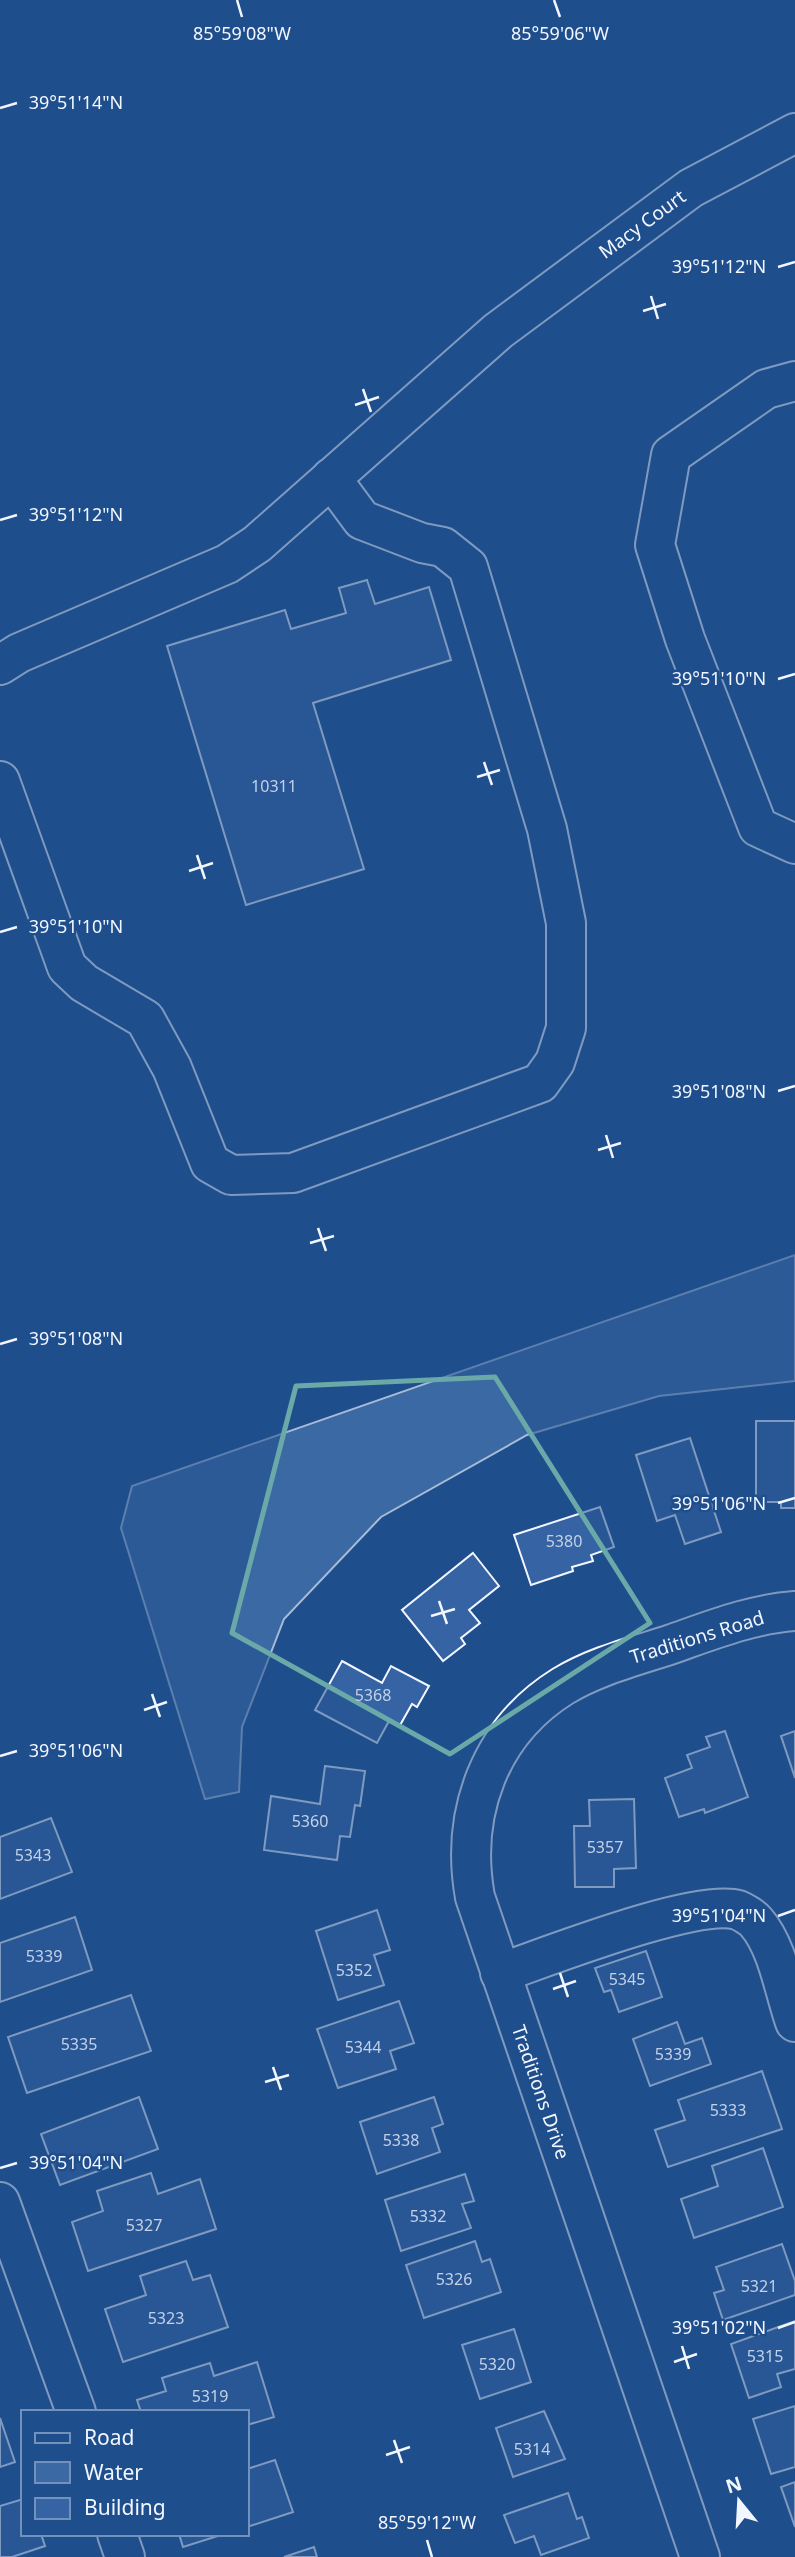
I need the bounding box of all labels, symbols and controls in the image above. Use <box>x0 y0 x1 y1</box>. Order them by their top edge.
text: 85°59'08"W <box>193 21 291 45</box>
text: 85°59'06"W <box>511 21 609 45</box>
text: 39°51'14"N <box>29 90 123 114</box>
street label: Macy Court <box>593 184 691 264</box>
text: 39°51'12"N <box>672 254 766 278</box>
text: 39°51'12"N <box>29 502 123 526</box>
text: 39°51'10"N <box>672 666 766 690</box>
house number: 10311 <box>251 775 297 797</box>
text: 39°51'10"N <box>29 914 123 938</box>
text: 39°51'08"N <box>672 1079 766 1103</box>
text: 39°51'08"N <box>29 1326 123 1350</box>
text: 39°51'06"N <box>672 1491 766 1515</box>
house number: 5380 <box>546 1530 582 1552</box>
street label: Traditions Road <box>627 1604 767 1670</box>
house number: 5368 <box>355 1684 391 1706</box>
text: 39°51'06"N <box>29 1738 123 1762</box>
house number: 5360 <box>292 1810 328 1832</box>
house number: 5357 <box>587 1836 623 1858</box>
house number: 5343 <box>15 1844 51 1866</box>
text: 39°51'04"N <box>672 1903 766 1927</box>
house number: 5339 <box>26 1945 62 1967</box>
house number: 5352 <box>336 1959 372 1981</box>
house number: 5345 <box>609 1968 645 1990</box>
street label: Traditions Drive <box>506 2021 576 2163</box>
house number: 5335 <box>61 2033 97 2055</box>
house number: 5344 <box>345 2036 381 2058</box>
house number: 5339 <box>655 2043 691 2065</box>
house number: 5333 <box>710 2099 746 2121</box>
house number: 5338 <box>383 2129 419 2151</box>
text: 39°51'04"N <box>29 2150 123 2174</box>
house number: 5332 <box>410 2205 446 2227</box>
house number: 5327 <box>126 2214 162 2236</box>
house number: 5326 <box>436 2268 472 2290</box>
house number: 5321 <box>741 2275 777 2297</box>
house number: 5323 <box>148 2307 184 2329</box>
text: 39°51'02"N <box>672 2315 766 2339</box>
house number: 5315 <box>747 2345 783 2367</box>
house number: 5320 <box>479 2353 515 2375</box>
house number: 5319 <box>192 2385 228 2407</box>
legend <box>21 2410 248 2536</box>
text: Road <box>84 2423 134 2451</box>
house number: 5314 <box>514 2438 550 2460</box>
text: Water <box>84 2458 143 2486</box>
north arrow <box>704 2466 774 2536</box>
text: N <box>722 2470 745 2500</box>
text: Building <box>84 2493 166 2521</box>
text: 85°59'12"W <box>378 2510 476 2534</box>

